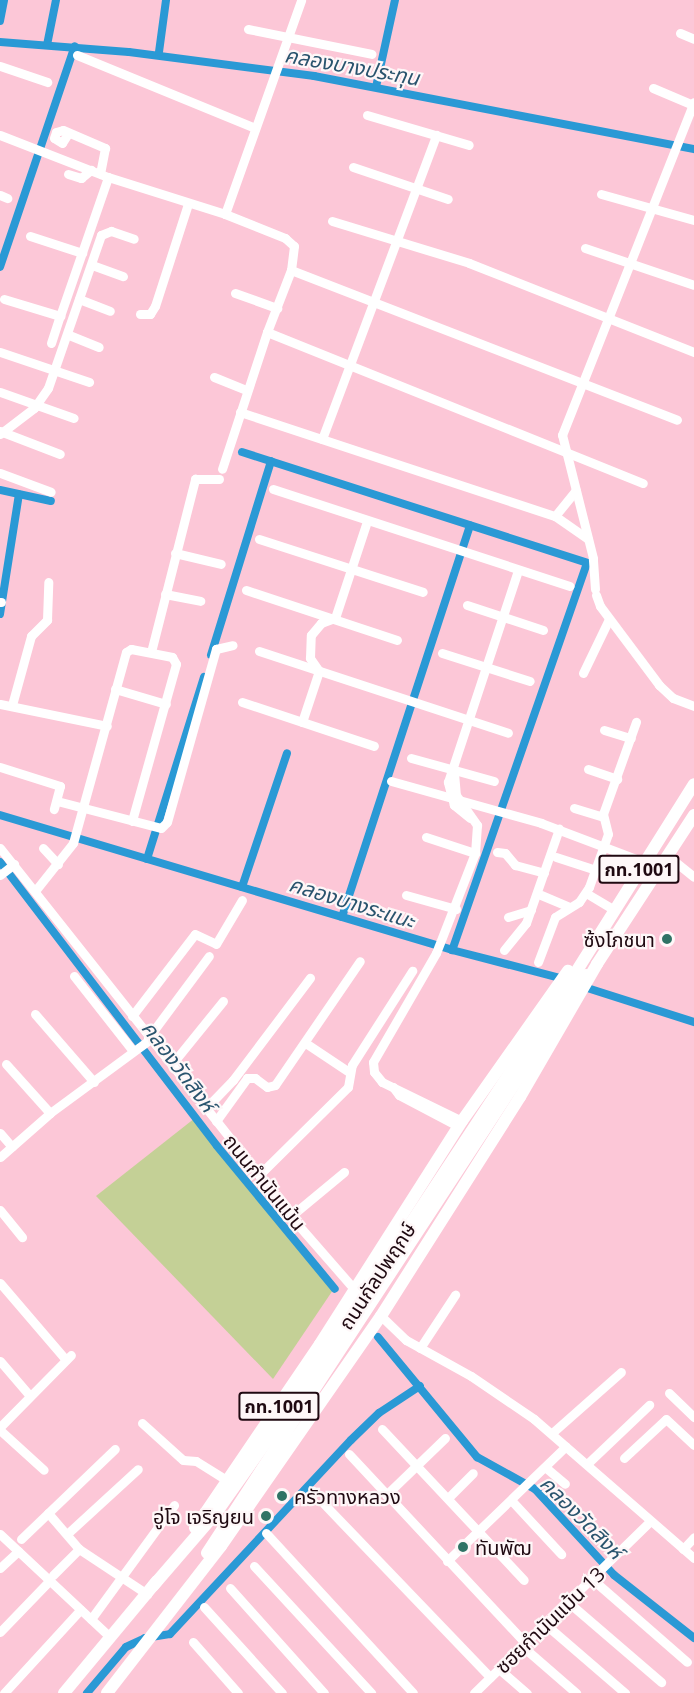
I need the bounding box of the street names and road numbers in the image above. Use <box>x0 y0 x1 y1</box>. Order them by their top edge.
road number: กท.1001 <box>597 854 681 884</box>
street label: ถนนกำนันแม้น <box>219 1129 311 1235</box>
street label: ถนนกัลปพฤกษ์ <box>333 1218 421 1334</box>
road number: กท.1001 <box>237 1391 321 1421</box>
street label: ซฮยกำนันแม้น 13 <box>490 1562 610 1678</box>

